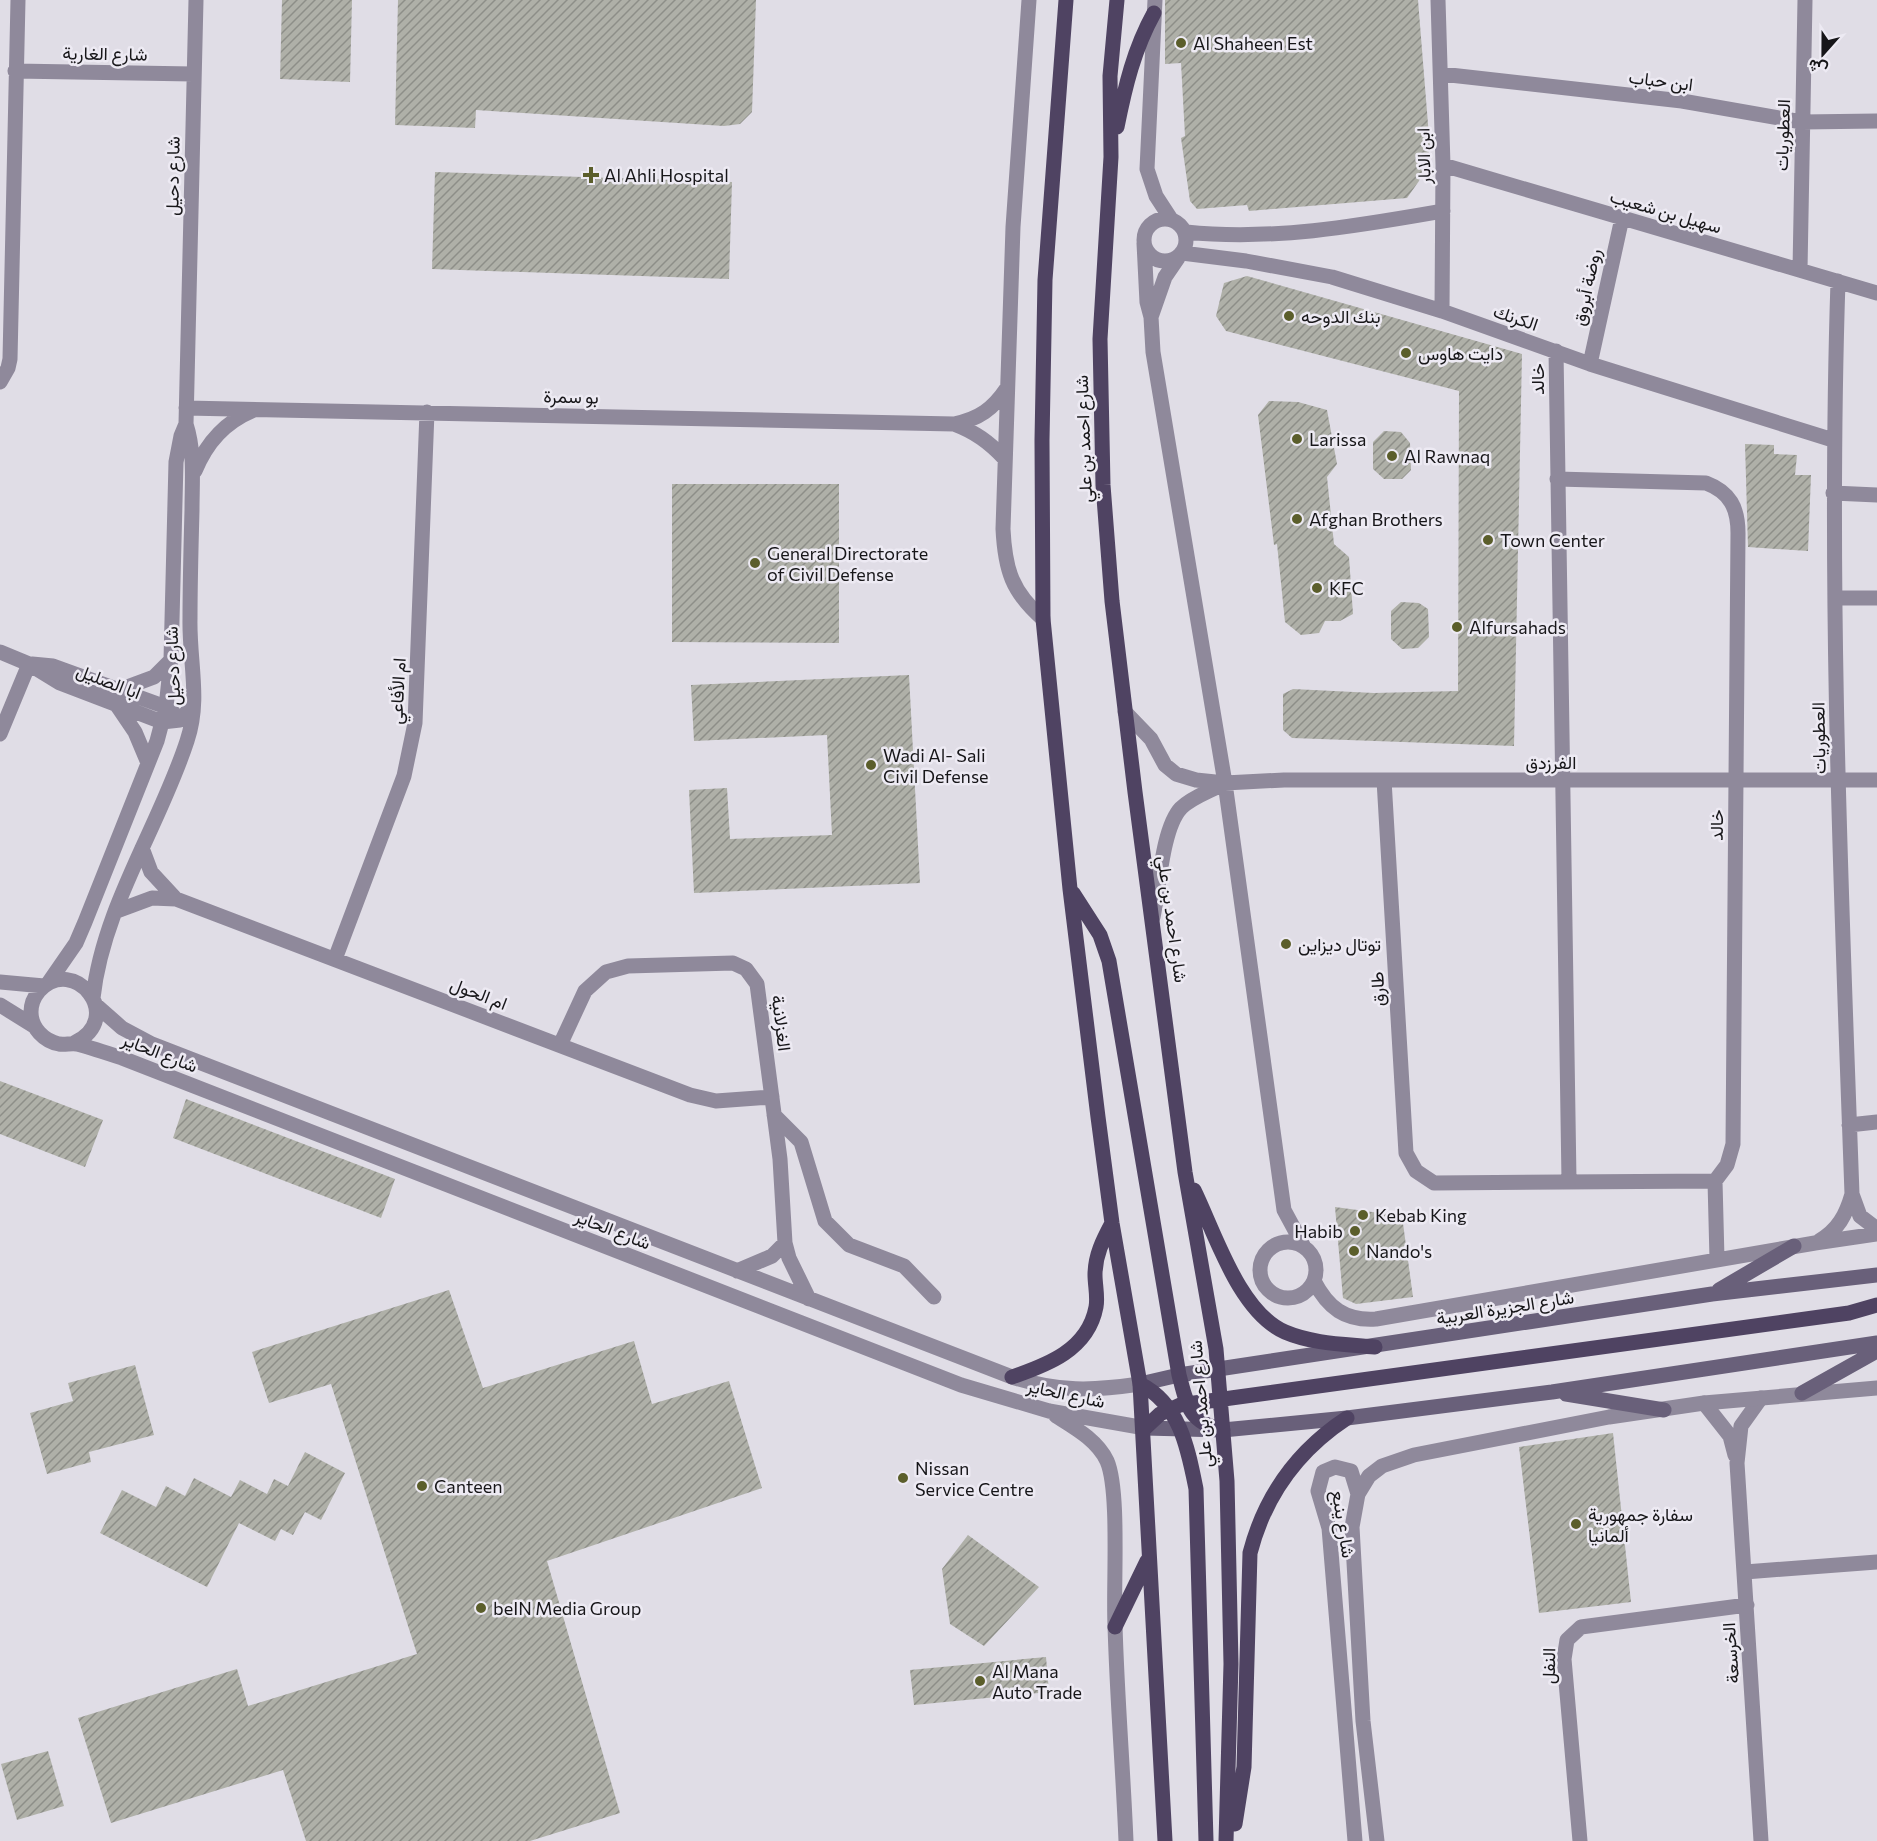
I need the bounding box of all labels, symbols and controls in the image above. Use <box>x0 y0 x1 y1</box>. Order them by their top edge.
north arrow <box>1793 24 1853 84</box>
place label: Al Shaheen Est <box>1193 32 1313 54</box>
marker: Al Shaheen Est <box>1174 36 1188 50</box>
street label: شارع الغارية <box>62 41 148 67</box>
text: ش <box>1805 55 1830 81</box>
street label: ابن حباب <box>1627 65 1694 96</box>
street label: العطوريات <box>1770 99 1795 171</box>
street label: ابن الابار <box>1412 128 1436 185</box>
street label: شارع دحيل <box>160 136 186 216</box>
place label: Al Ahli Hospital <box>604 164 729 186</box>
marker: Al Ahli Hospital <box>582 166 600 184</box>
street label: سهيل بن شعيب <box>1607 185 1724 238</box>
street label: روضة أبروق <box>1567 246 1606 328</box>
street label: الكرنك <box>1490 299 1541 336</box>
place label: بنك الدوحه <box>1301 305 1381 328</box>
marker: بنك الدوحه <box>1282 309 1296 323</box>
place label: دايت هاوس <box>1418 342 1503 365</box>
marker: دايت هاوس <box>1399 346 1413 360</box>
street label: خالد <box>1526 363 1548 395</box>
street label: شارع احمد بن علي <box>1070 375 1101 503</box>
street label: بو سمرة <box>543 385 599 408</box>
place label: Larissa <box>1309 428 1366 450</box>
marker: Larissa <box>1290 432 1304 446</box>
place label: Al Rawnaq <box>1404 445 1490 467</box>
marker: Al Rawnaq <box>1385 449 1399 463</box>
place label: Afghan Brothers <box>1309 508 1443 530</box>
marker: Afghan Brothers <box>1290 512 1304 526</box>
place label: Town Center <box>1500 529 1605 551</box>
marker: Town Center <box>1481 533 1495 547</box>
place label: General Directorate of Civil Defense <box>767 542 928 585</box>
marker: General Directorate of Civil Defense <box>748 556 762 570</box>
place label: KFC <box>1329 577 1364 599</box>
marker: KFC <box>1310 581 1324 595</box>
place label: Alfursahads <box>1469 616 1566 638</box>
marker: Alfursahads <box>1450 620 1464 634</box>
street label: شارع دحيل <box>160 626 186 706</box>
street label: ام الأفاعي <box>384 657 415 725</box>
street label: ابا الصليل <box>73 659 144 704</box>
street label: العطوريات <box>1806 702 1831 774</box>
place label: Wadi Al- Sali Civil Defense <box>883 744 989 787</box>
street label: الفرزدق <box>1526 751 1576 774</box>
marker: Wadi Al- Sali Civil Defense <box>864 758 878 772</box>
street label: خالد <box>1705 809 1727 841</box>
street label: شارع احمد بن علي <box>1148 854 1193 984</box>
place label: توتال ديزاين <box>1298 933 1381 956</box>
marker: توتال ديزاين <box>1279 937 1293 951</box>
street label: طارق <box>1365 971 1390 1007</box>
street label: ام الحول <box>447 972 511 1016</box>
street label: الغزلانية <box>767 994 796 1053</box>
street label: شارع الحاير <box>117 1027 201 1078</box>
street label: شارع الحاير <box>570 1204 654 1255</box>
place label: Kebab King <box>1375 1204 1467 1226</box>
marker: Kebab King <box>1356 1208 1370 1222</box>
place label: Habib <box>1294 1220 1343 1242</box>
marker: Habib <box>1348 1224 1362 1238</box>
place label: Nando's <box>1366 1240 1432 1262</box>
marker: Nando's <box>1347 1244 1361 1258</box>
street label: شارع الجزيرة العربية <box>1435 1285 1576 1331</box>
street label: شارع احمد بن علي <box>1183 1339 1222 1469</box>
street label: شارع الحاير <box>1024 1374 1107 1414</box>
place label: Nissan Service Centre <box>915 1457 1034 1500</box>
marker: Nissan Service Centre <box>896 1471 910 1485</box>
place label: Canteen <box>434 1475 503 1497</box>
marker: Canteen <box>415 1479 429 1493</box>
street label: شارع ينبع <box>1326 1489 1360 1560</box>
place label: سفارة جمهورية ألمانيا <box>1588 1503 1693 1546</box>
marker: سفارة جمهورية ألمانيا <box>1569 1517 1583 1531</box>
place label: beIN Media Group <box>493 1597 641 1619</box>
marker: beIN Media Group <box>474 1601 488 1615</box>
street label: الخرسعة <box>1717 1622 1744 1684</box>
street label: النفل <box>1537 1648 1560 1684</box>
place label: Al Mana Auto Trade <box>992 1660 1082 1703</box>
marker: Al Mana Auto Trade <box>973 1674 987 1688</box>

